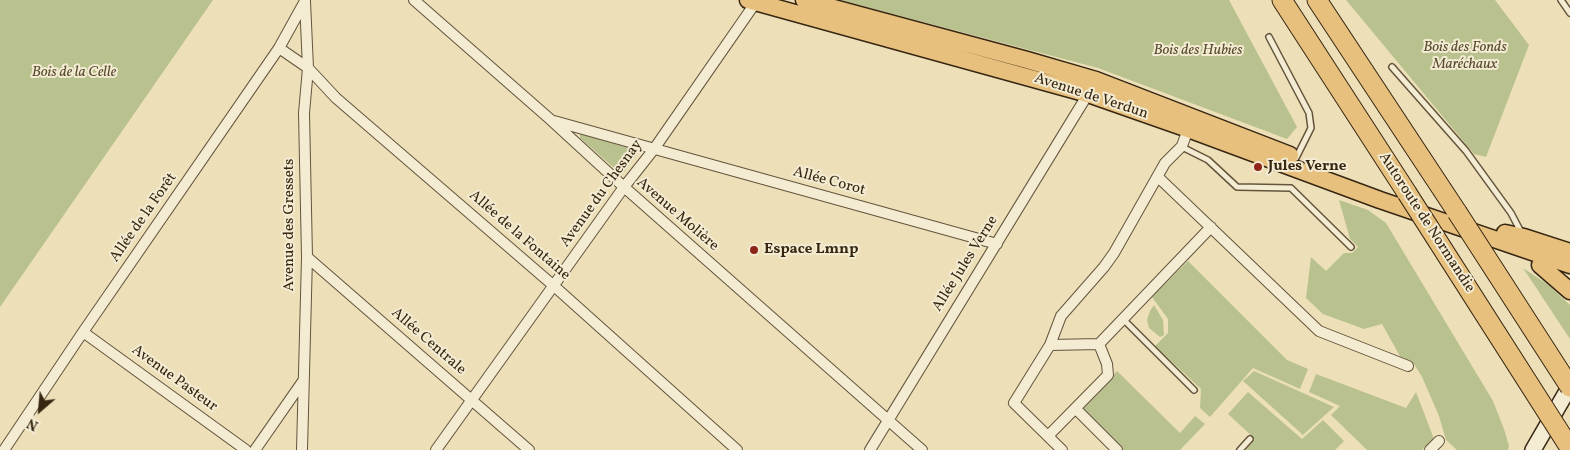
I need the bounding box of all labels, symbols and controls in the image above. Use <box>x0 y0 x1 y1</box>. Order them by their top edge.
park label: Bois des Fonds Maréchaux <box>1423 39 1507 74</box>
park label: Bois des Hubies <box>1154 42 1242 60</box>
park label: Bois de la Celle <box>32 64 116 82</box>
street label: Avenue de Verdun <box>1032 70 1150 124</box>
street label: Avenue du Chesnay <box>557 137 647 251</box>
street label: Autoroute de Normandie <box>1374 150 1478 296</box>
street label: Avenue des Gressets <box>281 158 299 292</box>
place label: Jules Verne <box>1268 158 1346 176</box>
marker: Jules Verne <box>1252 161 1264 173</box>
street label: Allée Corot <box>791 164 867 200</box>
street label: Allée de la Forêt <box>107 170 181 266</box>
street label: Avenue Molière <box>632 174 722 256</box>
street label: Allée de la Fontaine <box>465 187 573 285</box>
street label: Allée Jules Verne <box>929 213 1003 315</box>
place label: Espace Lmnp <box>764 241 858 259</box>
marker: Espace Lmnp <box>748 244 760 256</box>
street label: Allée Centrale <box>387 305 469 379</box>
street label: Avenue Pasteur <box>128 342 220 416</box>
north arrow <box>15 385 65 435</box>
text: N <box>24 413 42 435</box>

